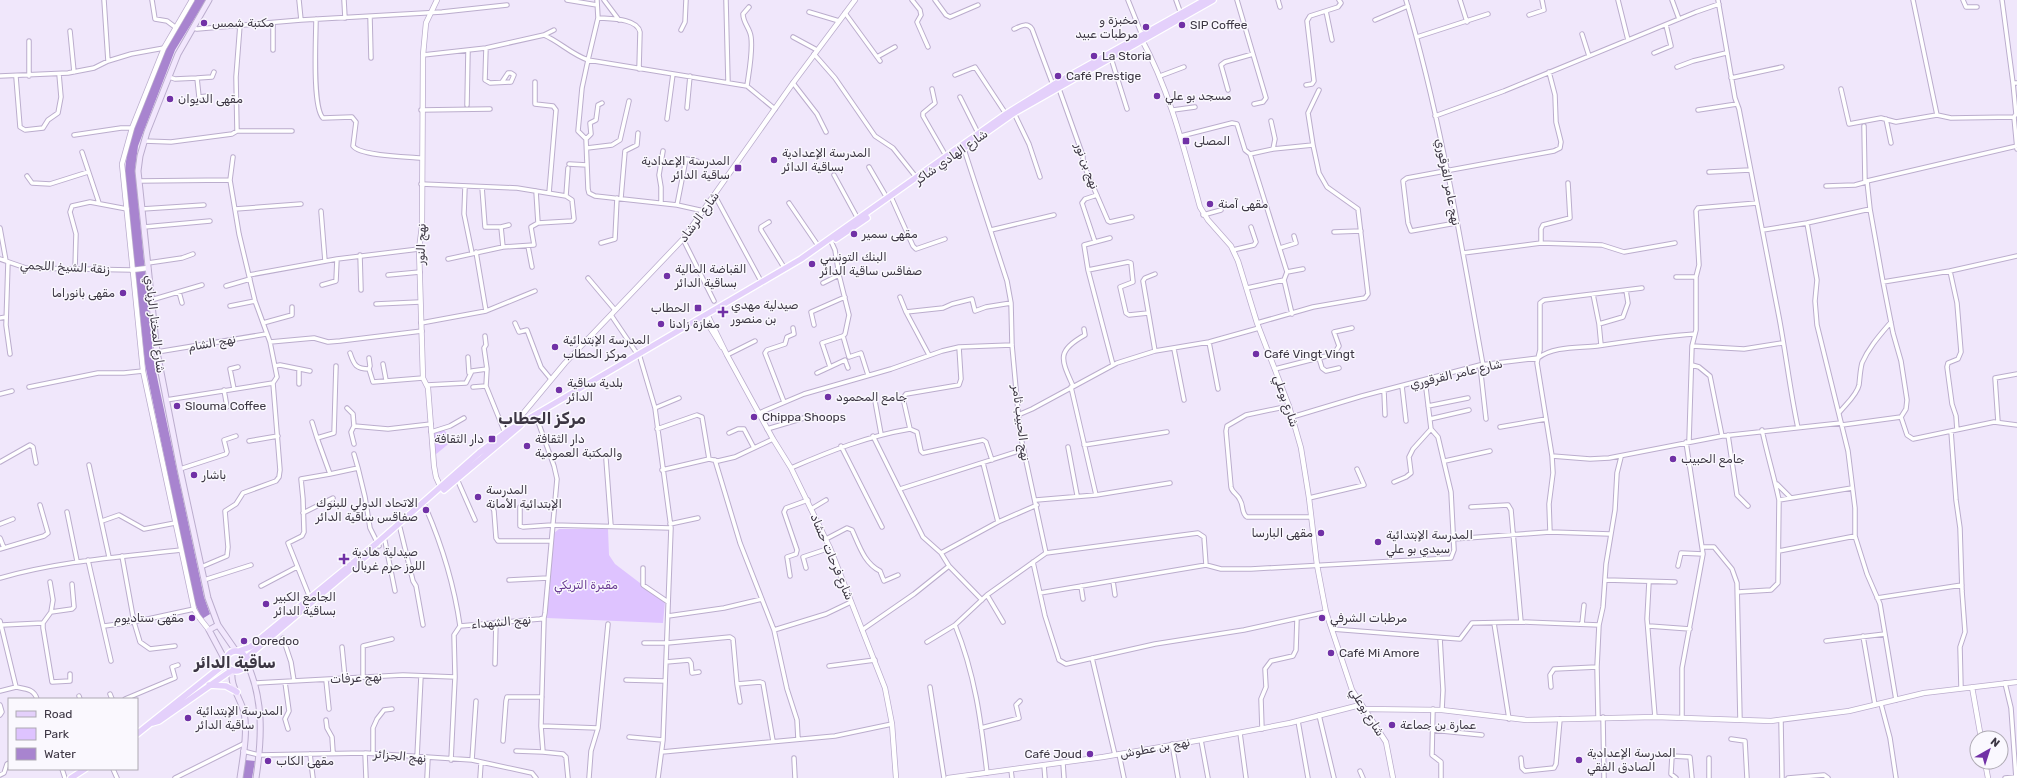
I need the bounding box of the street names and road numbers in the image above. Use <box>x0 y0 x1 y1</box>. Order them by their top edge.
street label: شارع الهادي شاكر <box>911 127 992 190</box>
street label: نهج عامر القرقوري <box>1431 137 1463 227</box>
street label: نهج بن نور <box>1070 140 1102 192</box>
street label: شارع الرشاد <box>676 189 724 246</box>
street label: نهج النور <box>413 223 431 266</box>
street label: زنقة الشيخ اللجمي <box>20 258 110 278</box>
street label: شارع المختار الزيادي <box>140 274 168 374</box>
street label: نهج الشام <box>187 332 237 356</box>
street label: شارع عامر القرقوري <box>1408 356 1504 393</box>
street label: شارع بوعلي <box>1269 373 1301 430</box>
street label: نهج الحبيب ثامر <box>1007 383 1033 462</box>
street label: شارع فرحات حشاد <box>806 512 856 603</box>
street label: نهج الشهداء <box>470 612 532 634</box>
street label: نهج عرفات <box>330 670 382 688</box>
street label: شارع بوعلي <box>1345 685 1387 740</box>
street label: نهج بن عطوش <box>1119 735 1191 763</box>
street label: نهج الجزائر <box>372 747 427 767</box>

